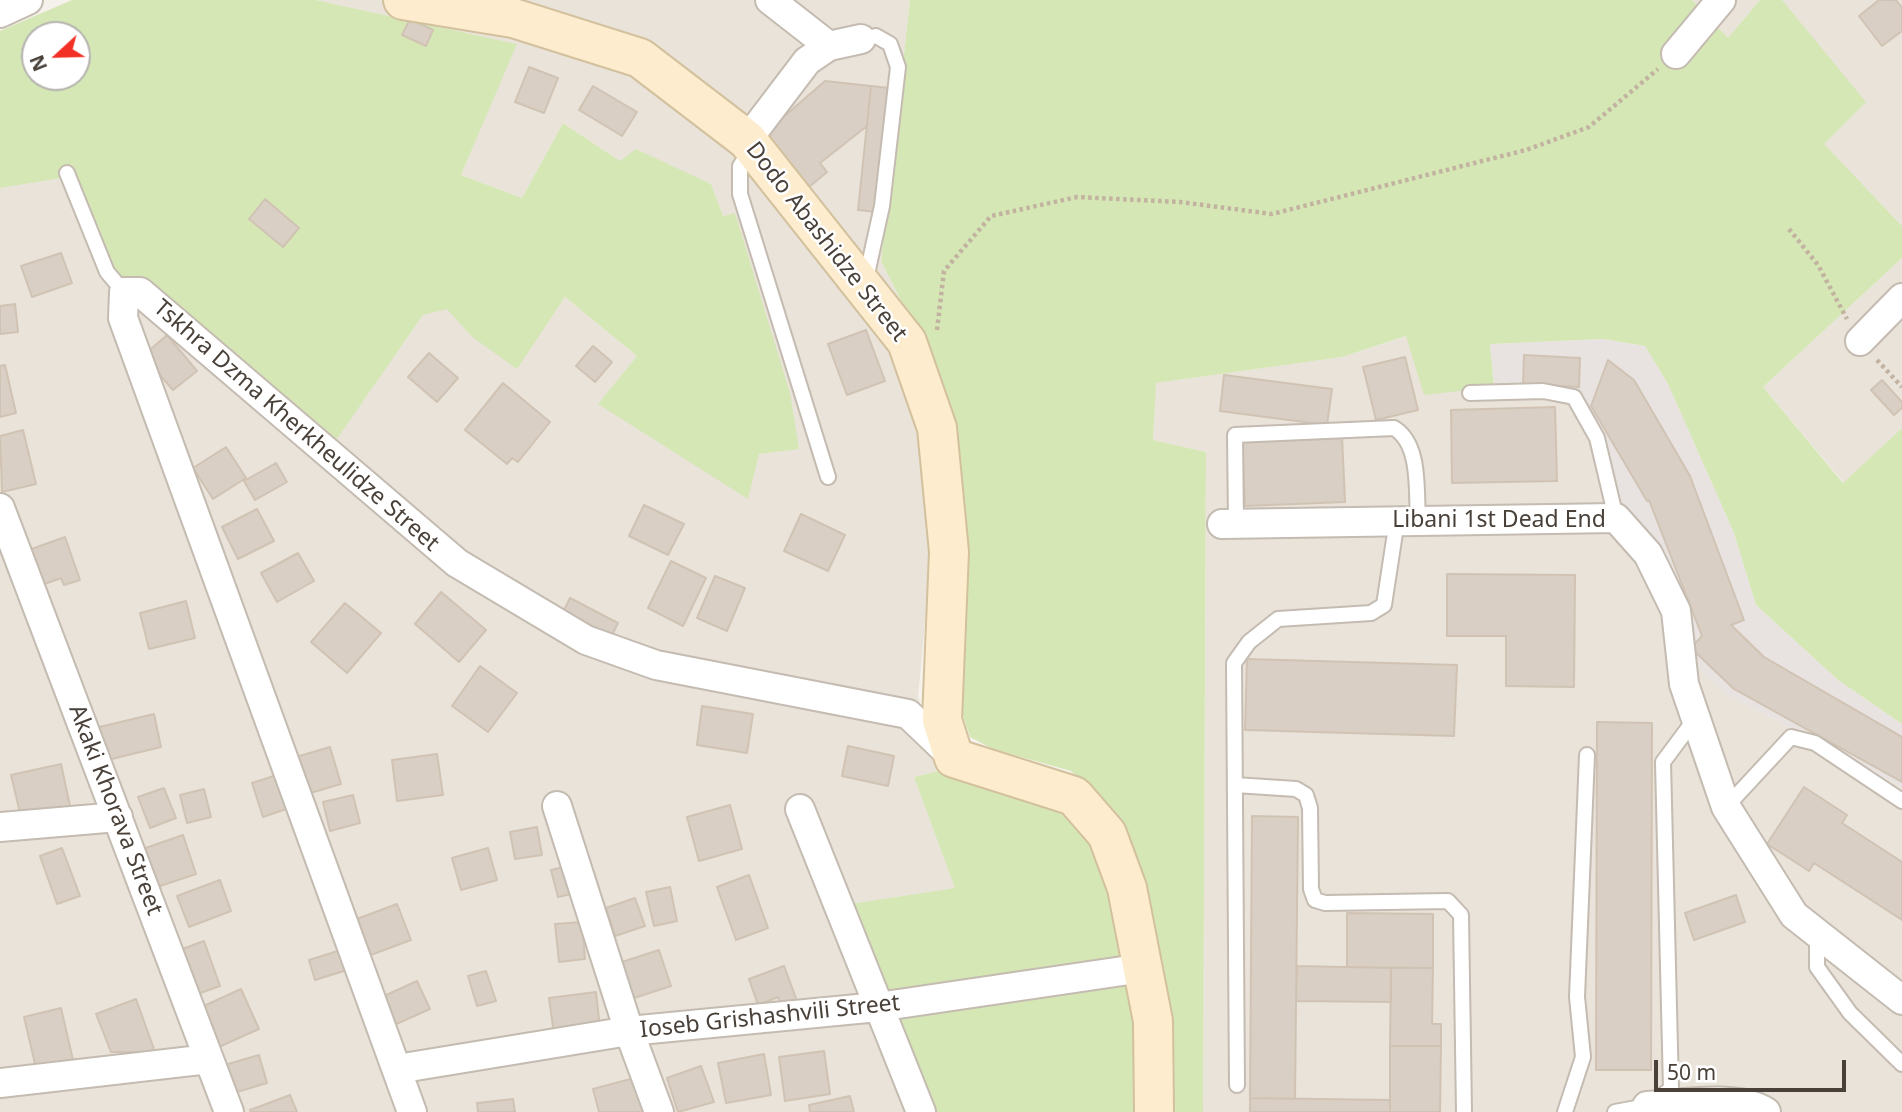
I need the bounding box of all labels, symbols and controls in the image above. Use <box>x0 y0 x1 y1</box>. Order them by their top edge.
north arrow <box>21 21 91 91</box>
text: N <box>23 51 53 75</box>
street label: Dodo Abashidze Street <box>739 137 913 347</box>
street label: Tskhra Dzma Kherkheulidze Street <box>148 294 444 558</box>
street label: Libani 1st Dead End <box>1392 506 1606 534</box>
street label: Akaki Khorava Street <box>62 701 168 919</box>
street label: Ioseb Grishashvili Street <box>639 990 901 1044</box>
scale bar <box>1657 1046 1850 1090</box>
text: 50 m <box>1667 1058 1716 1086</box>

